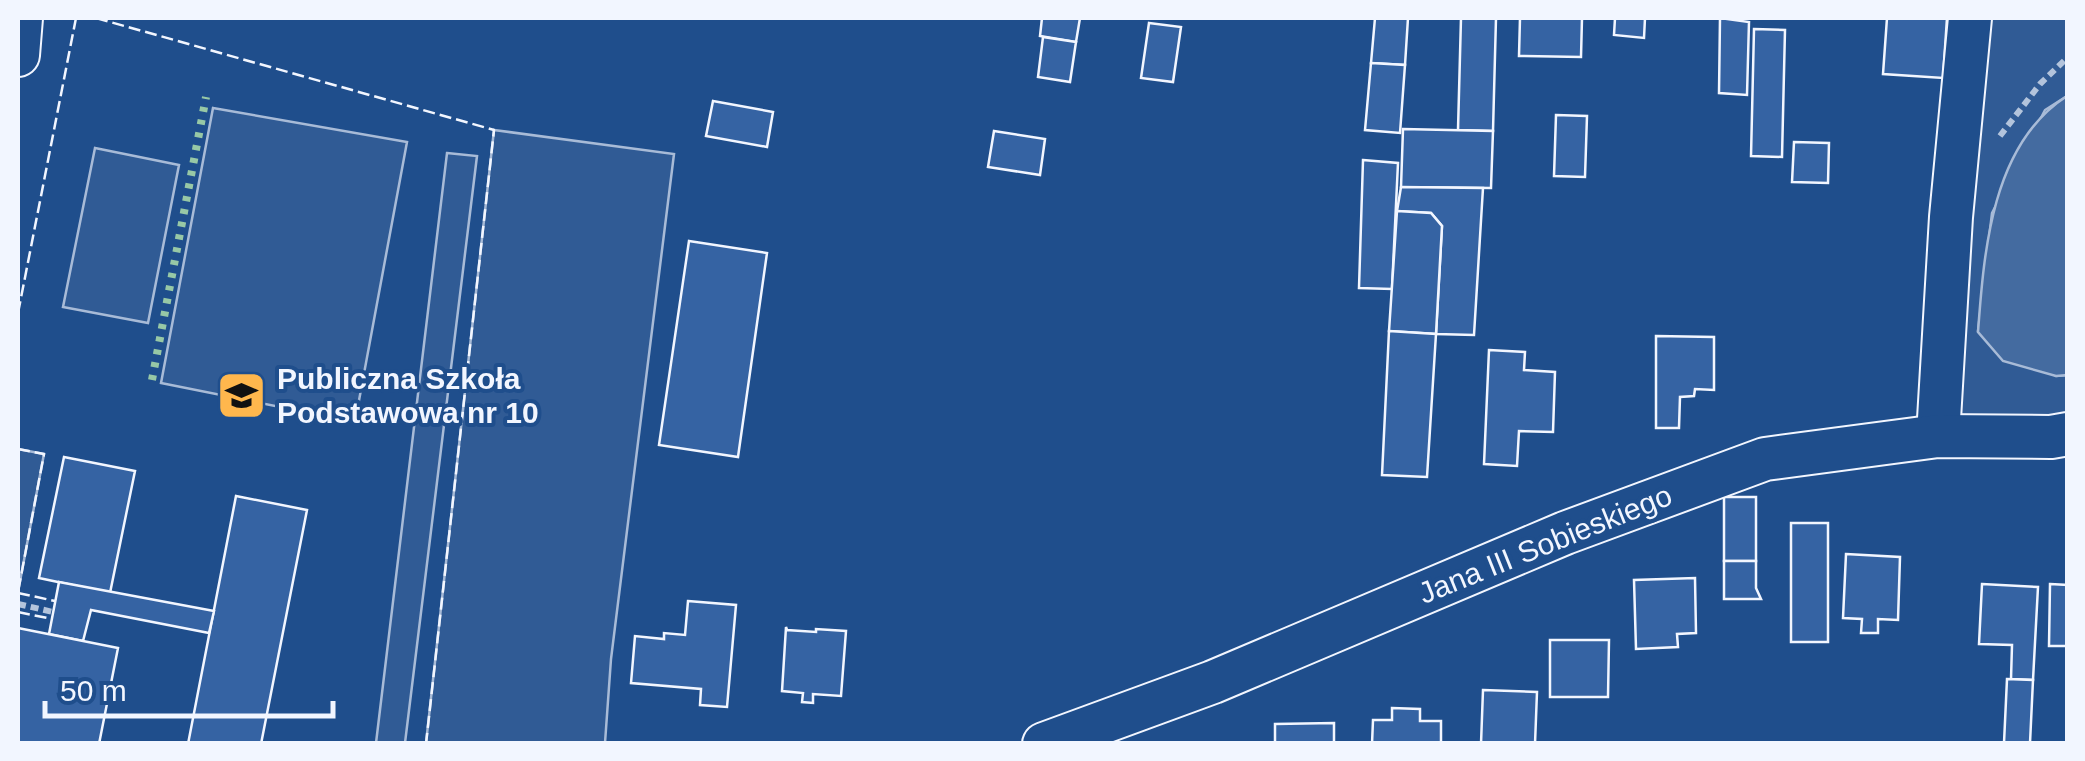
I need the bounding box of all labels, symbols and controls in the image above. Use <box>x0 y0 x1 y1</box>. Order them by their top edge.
place label: Publiczna Szkoła Podstawowa nr 10 <box>277 362 539 429</box>
school or university icon: Publiczna Szkoła Podstawowa nr 10 <box>216 369 268 421</box>
street label: Jana III Sobieskiego <box>1414 478 1676 610</box>
scale bar <box>45 656 332 718</box>
text: 50 m <box>60 674 127 707</box>

